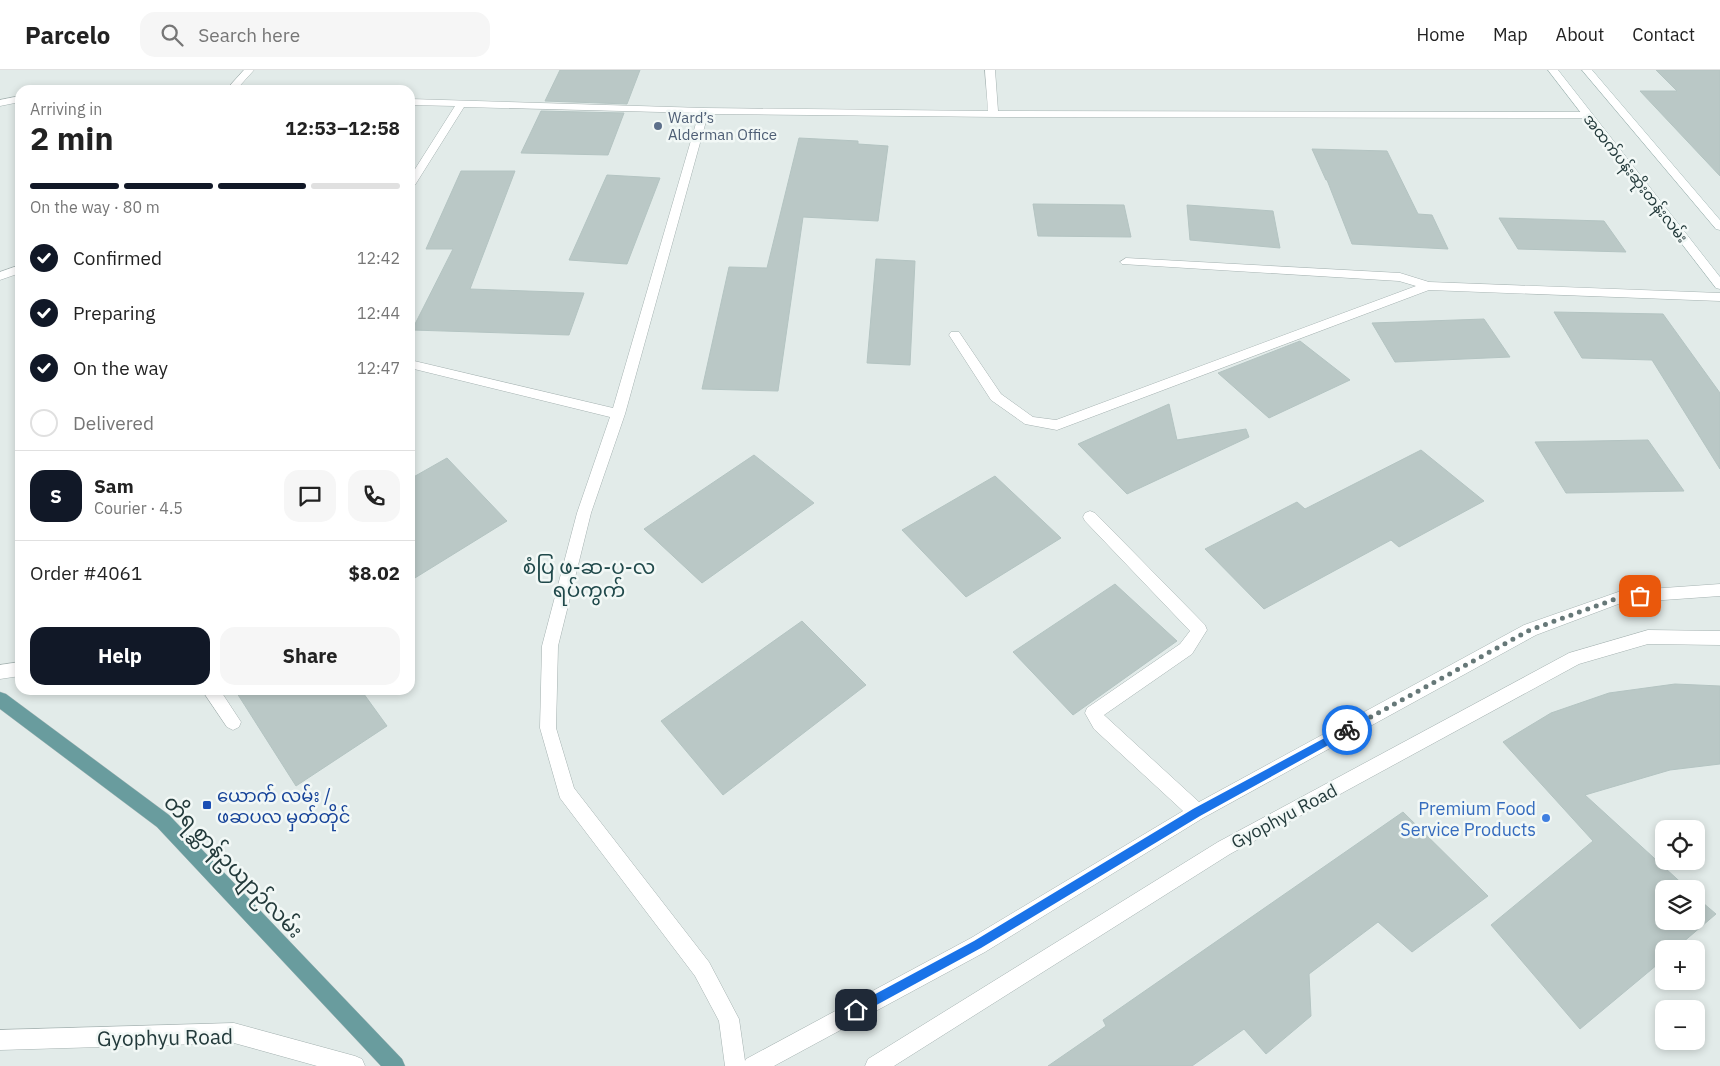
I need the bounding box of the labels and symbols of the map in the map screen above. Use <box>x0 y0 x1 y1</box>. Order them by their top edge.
place label: Ward’s Alderman Office <box>668 108 777 144</box>
street label: အထက်ပန်းဆိုးတန်းလမ်း <box>1577 110 1692 248</box>
marker: Ward’s Alderman Office <box>652 120 664 132</box>
district label: စံပြ ဖ-ဆ-ပ-လ ရပ်ကွက် <box>523 553 655 606</box>
pin <box>1619 575 1661 617</box>
courier <box>1322 705 1372 755</box>
street label: Gyophyu Road <box>1227 778 1341 854</box>
place label: ယောက် လမ်း / ဖဆပလ မှတ်တိုင် <box>217 783 350 832</box>
street label: တိရစ္ဆာန်ဥယျာဉ်လမ်း <box>155 788 310 947</box>
place label: Premium Food Service Products <box>1400 797 1536 841</box>
marker: ယောက် လမ်း / ဖဆပလ မှတ်တိုင် <box>201 799 213 811</box>
marker: Premium Food Service Products <box>1540 812 1552 824</box>
pin <box>835 989 877 1031</box>
street label: Gyophyu Road <box>97 1022 233 1052</box>

